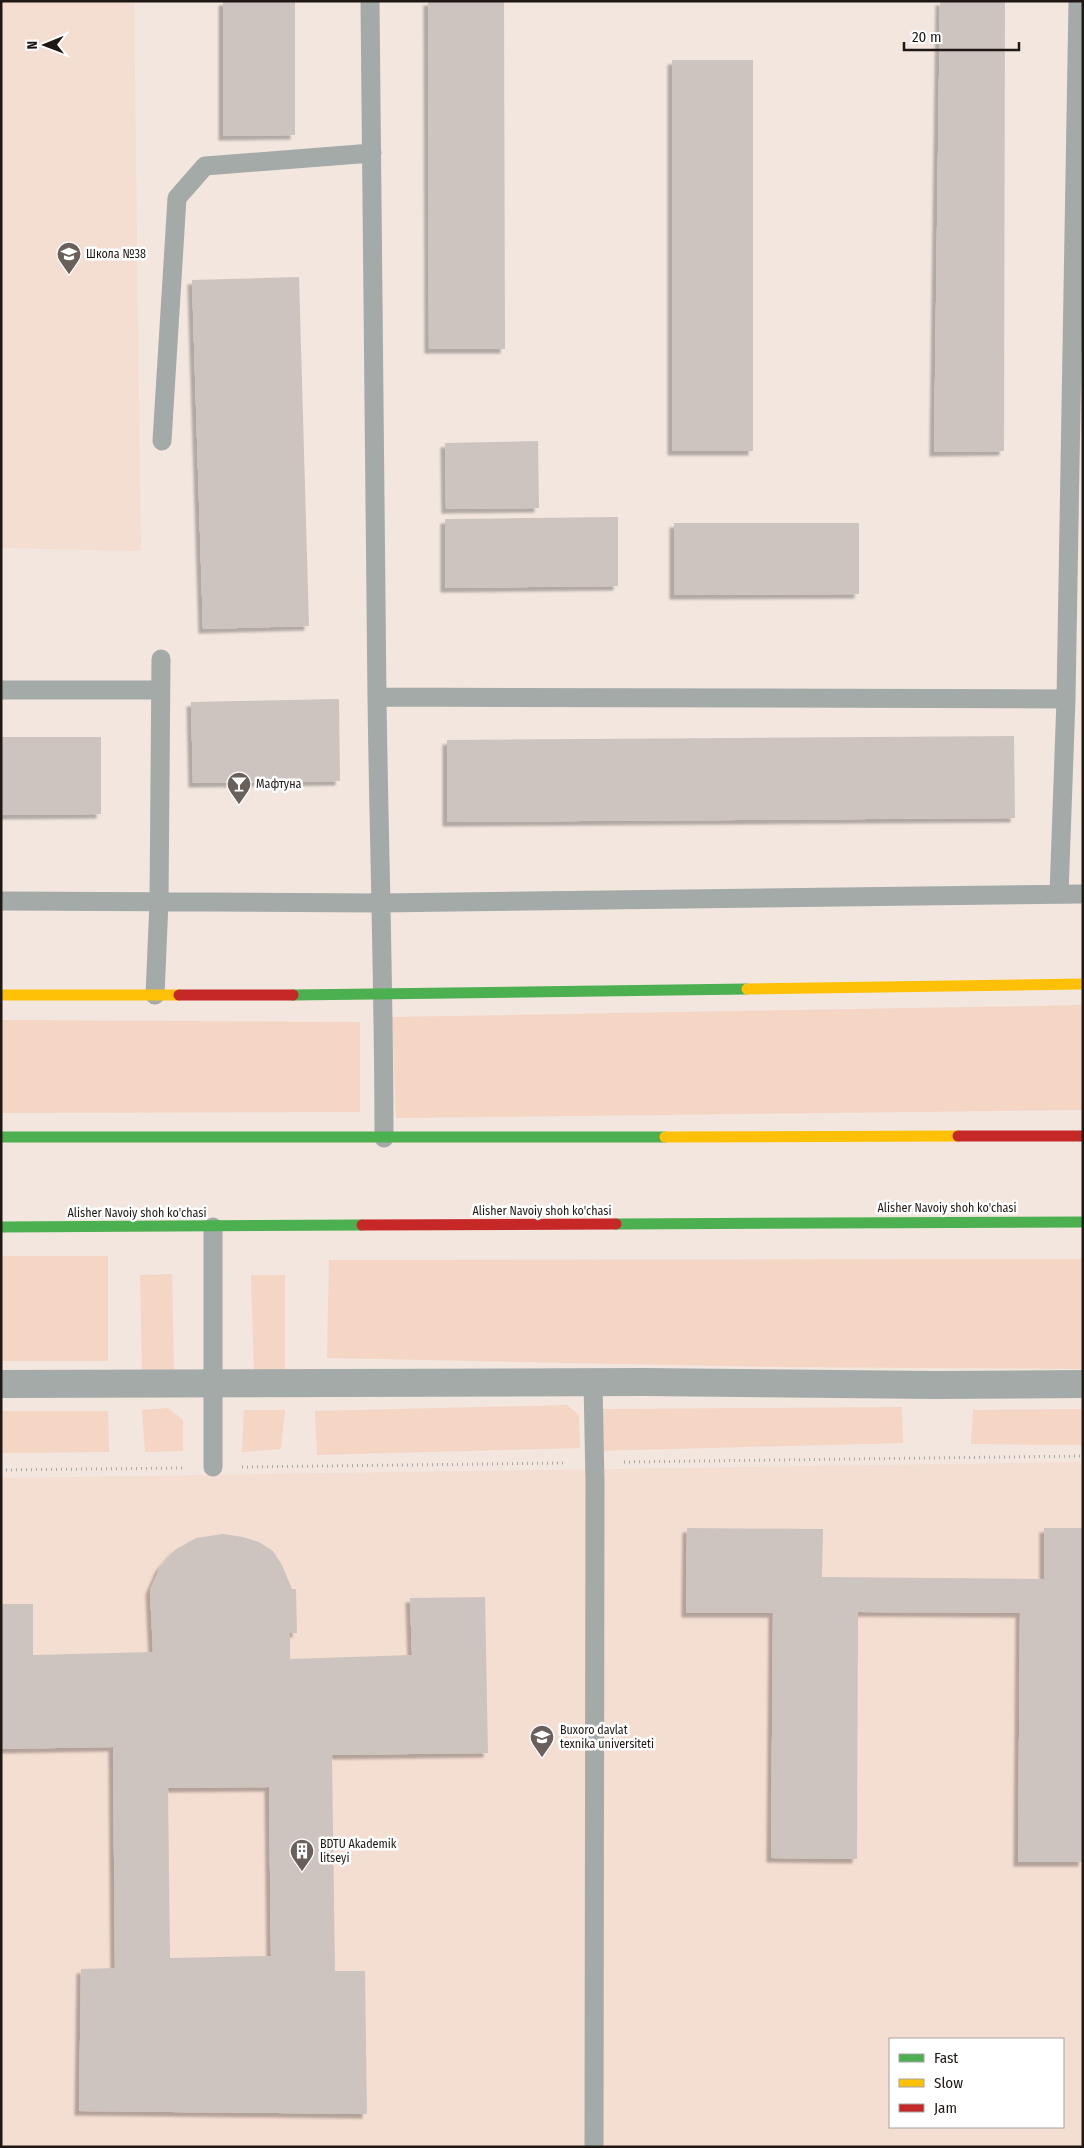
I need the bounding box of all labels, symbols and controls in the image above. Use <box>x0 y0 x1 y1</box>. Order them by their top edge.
north arrow <box>20 20 70 70</box>
scale bar <box>904 20 1019 52</box>
text: 20 m <box>912 28 942 46</box>
text: N <box>24 41 41 50</box>
school or university icon: Школа №38 <box>56 241 82 275</box>
place label: Школа №38 <box>86 247 146 261</box>
bar icon: Мафтуна <box>226 771 252 805</box>
place label: Мафтуна <box>256 777 302 791</box>
street label: Alisher Navoiy shoh ko'chasi <box>878 1201 1016 1215</box>
street label: Alisher Navoiy shoh ko'chasi <box>473 1204 611 1218</box>
street label: Alisher Navoiy shoh ko'chasi <box>68 1206 206 1220</box>
place label: Buxoro davlat texnika universiteti <box>560 1723 654 1751</box>
school or university icon: Buxoro davlat texnika universiteti <box>529 1724 555 1758</box>
place label: BDTU Akademik litseyi <box>320 1837 397 1865</box>
building icon: BDTU Akademik litseyi <box>289 1838 315 1872</box>
legend <box>889 2038 1064 2128</box>
text: Fast <box>934 2049 958 2067</box>
text: Slow <box>934 2074 963 2092</box>
text: Jam <box>934 2099 957 2117</box>

